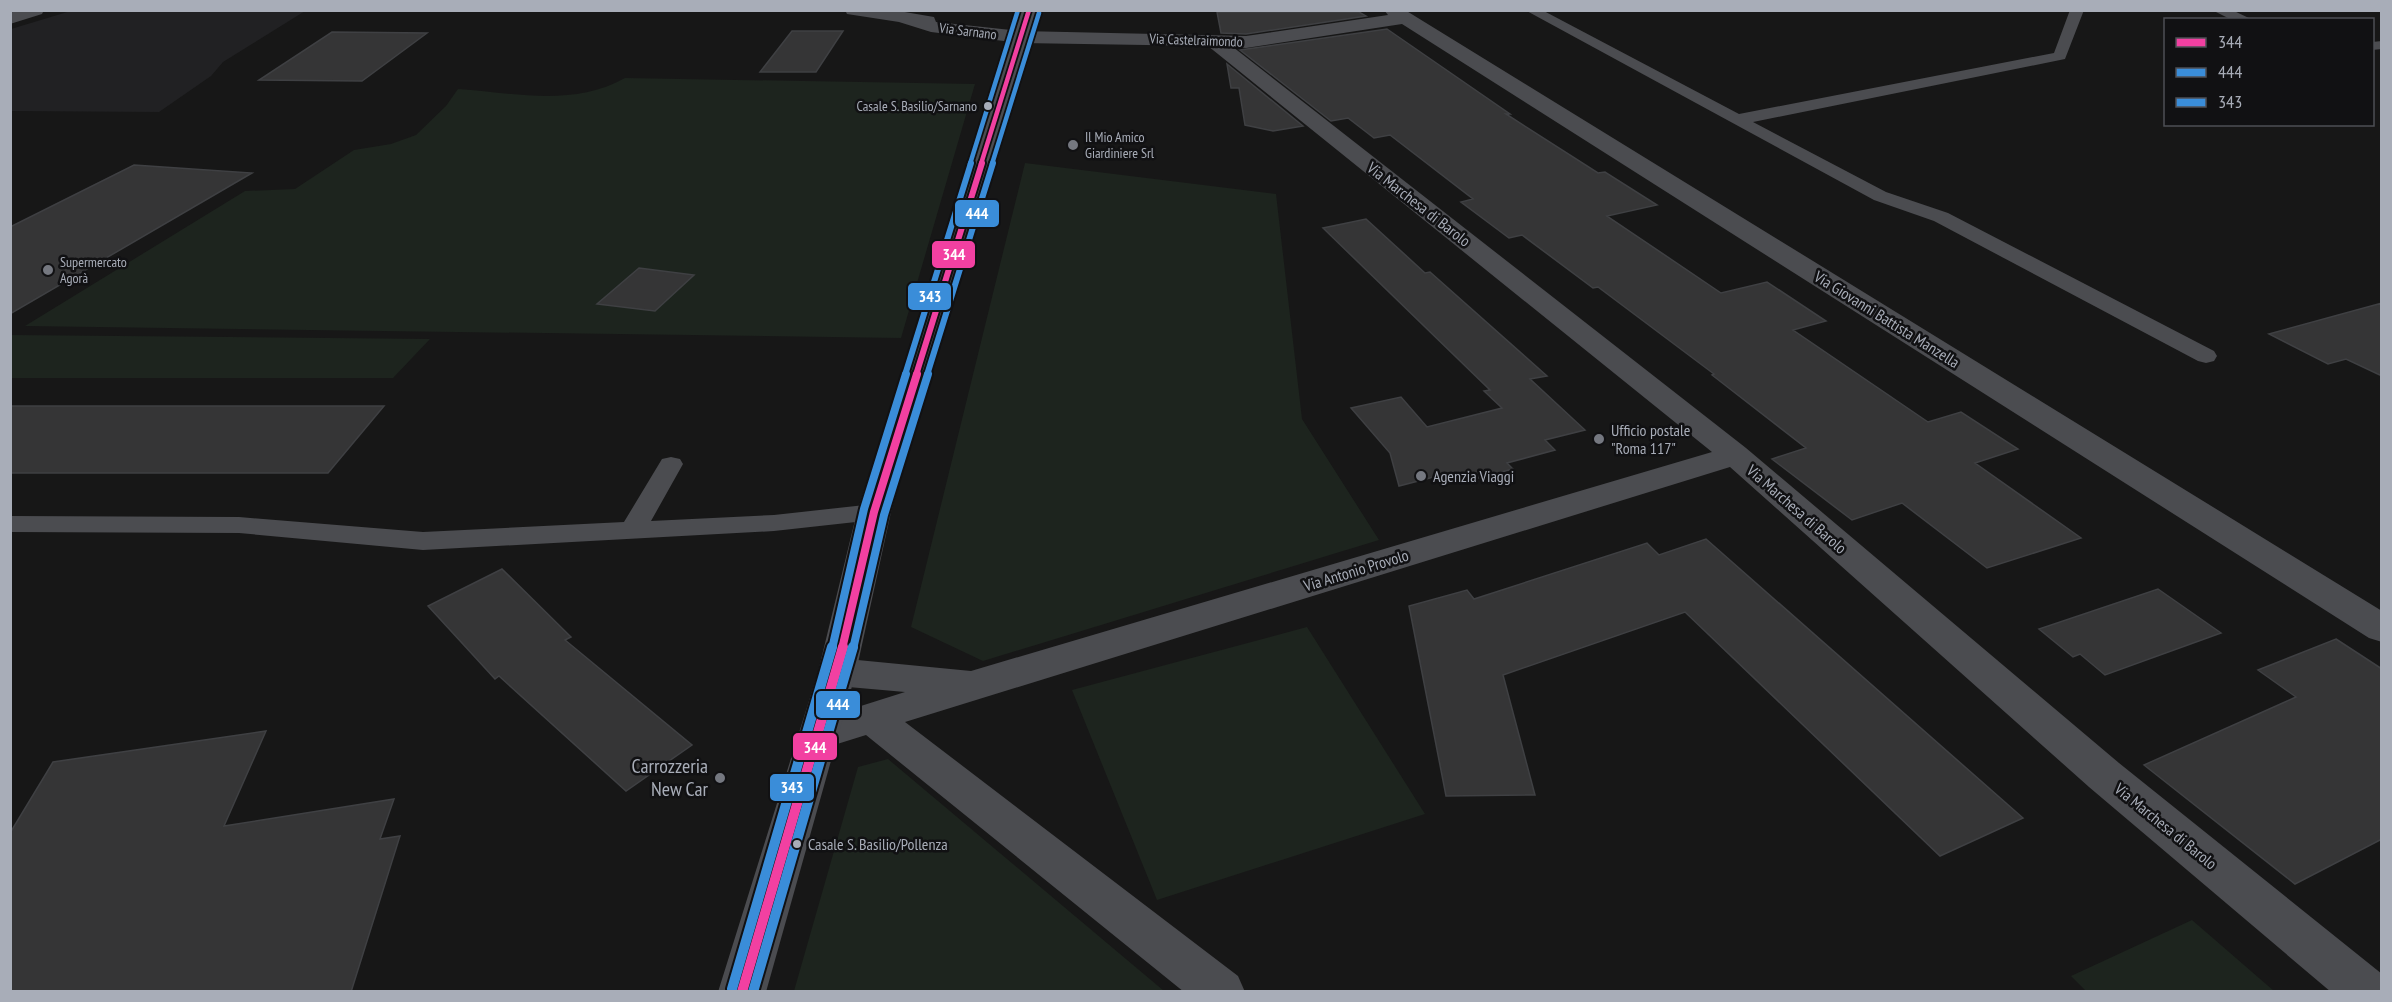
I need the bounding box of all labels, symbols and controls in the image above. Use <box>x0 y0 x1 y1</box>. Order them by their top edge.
street label: Via Sarnano <box>937 18 998 43</box>
legend <box>2164 18 2374 126</box>
street label: Via Castelraimondo <box>1148 29 1243 51</box>
text: 344 <box>2218 30 2242 53</box>
text: 444 <box>2218 60 2242 83</box>
text: 343 <box>2218 90 2242 113</box>
place label: Casale S. Basilio/Sarnano <box>856 97 977 115</box>
marker: Casale S. Basilio/Sarnano <box>982 100 994 112</box>
place label: Il Mio Amico Giardiniere Srl <box>1085 128 1155 162</box>
marker: Il Mio Amico Giardiniere Srl <box>1066 138 1080 152</box>
street label: Via Marchesa di Barolo <box>1362 157 1475 251</box>
line badge: 444 <box>954 199 1000 228</box>
text: 444 <box>966 203 989 223</box>
line badge: 344 <box>931 240 976 269</box>
text: 344 <box>943 244 966 264</box>
place label: Supermercato Agorà <box>60 253 127 287</box>
marker: Supermercato Agorà <box>41 263 55 277</box>
street label: Via Giovanni Battista Manzella <box>1810 266 1963 372</box>
line badge: 343 <box>907 282 952 311</box>
text: 343 <box>919 286 941 306</box>
place label: Ufficio postale "Roma 117" <box>1611 420 1690 458</box>
marker: Ufficio postale "Roma 117" <box>1592 432 1606 446</box>
street label: Via Marchesa di Barolo <box>1742 460 1851 558</box>
place label: Agenzia Viaggi <box>1433 466 1514 486</box>
marker: Agenzia Viaggi <box>1414 469 1428 483</box>
street label: Via Antonio Provolo <box>1300 545 1411 596</box>
line badge: 444 <box>815 690 861 719</box>
text: 444 <box>827 694 850 714</box>
line badge: 344 <box>792 732 838 761</box>
text: 344 <box>804 737 827 757</box>
place label: Carrozzeria New Car <box>632 753 709 802</box>
marker: Carrozzeria New Car <box>713 771 727 785</box>
line badge: 343 <box>769 773 815 802</box>
text: 343 <box>781 777 803 797</box>
street label: Via Marchesa di Barolo <box>2110 778 2221 873</box>
place label: Casale S. Basilio/Pollenza <box>808 834 948 854</box>
marker: Casale S. Basilio/Pollenza <box>791 838 803 850</box>

